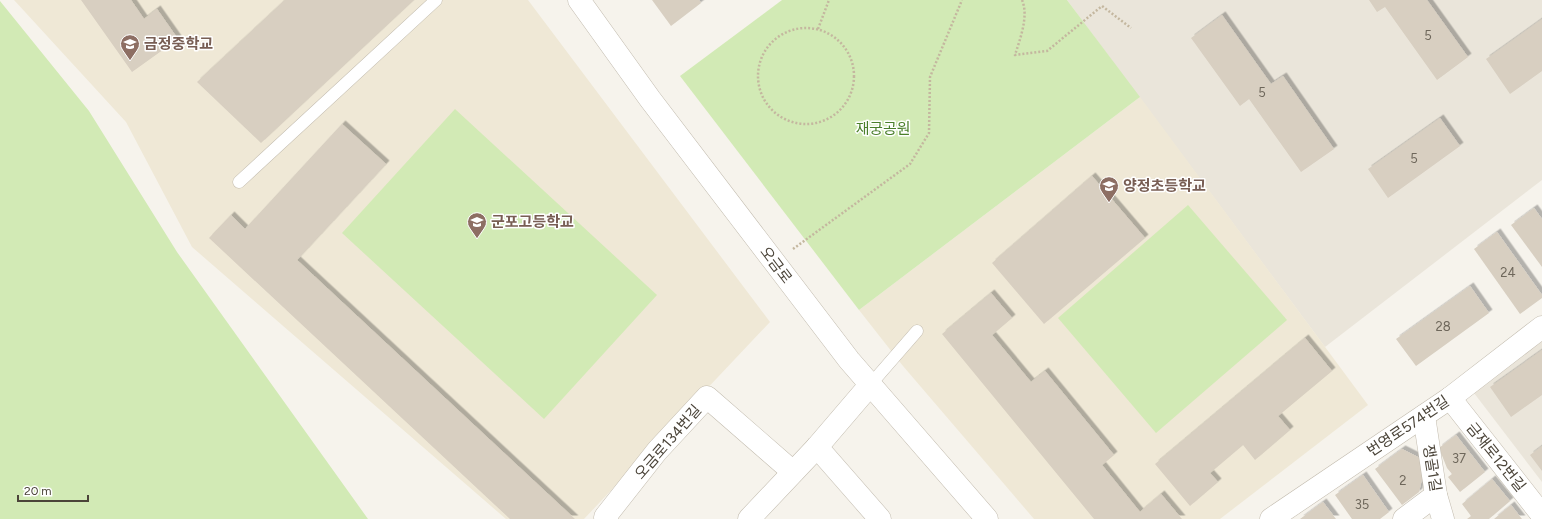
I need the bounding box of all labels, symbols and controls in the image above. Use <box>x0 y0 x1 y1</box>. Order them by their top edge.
house number: 5 <box>1424 28 1432 43</box>
school or university icon: 금정중학교 <box>119 33 141 61</box>
place label: 금정중학교 <box>144 35 213 53</box>
house number: 5 <box>1258 85 1266 100</box>
park label: 재궁공원 <box>855 120 911 138</box>
house number: 5 <box>1410 151 1418 166</box>
school or university icon: 양정초등학교 <box>1098 175 1120 203</box>
place label: 양정초등학교 <box>1123 177 1206 195</box>
school or university icon: 군포고등학교 <box>466 211 488 239</box>
place label: 군포고등학교 <box>491 213 574 231</box>
street label: 오금로 <box>756 243 796 287</box>
house number: 24 <box>1500 265 1516 280</box>
house number: 28 <box>1435 319 1451 334</box>
street label: 번영로574번길 <box>1364 392 1452 460</box>
street label: 오금로134번길 <box>631 401 705 483</box>
street label: 금재로12번길 <box>1463 419 1529 495</box>
street label: 쟁골1길 <box>1419 443 1445 493</box>
house number: 37 <box>1452 451 1466 466</box>
house number: 2 <box>1399 473 1407 488</box>
scale bar <box>18 477 88 503</box>
text: 20 m <box>24 484 52 498</box>
house number: 35 <box>1355 497 1369 512</box>

